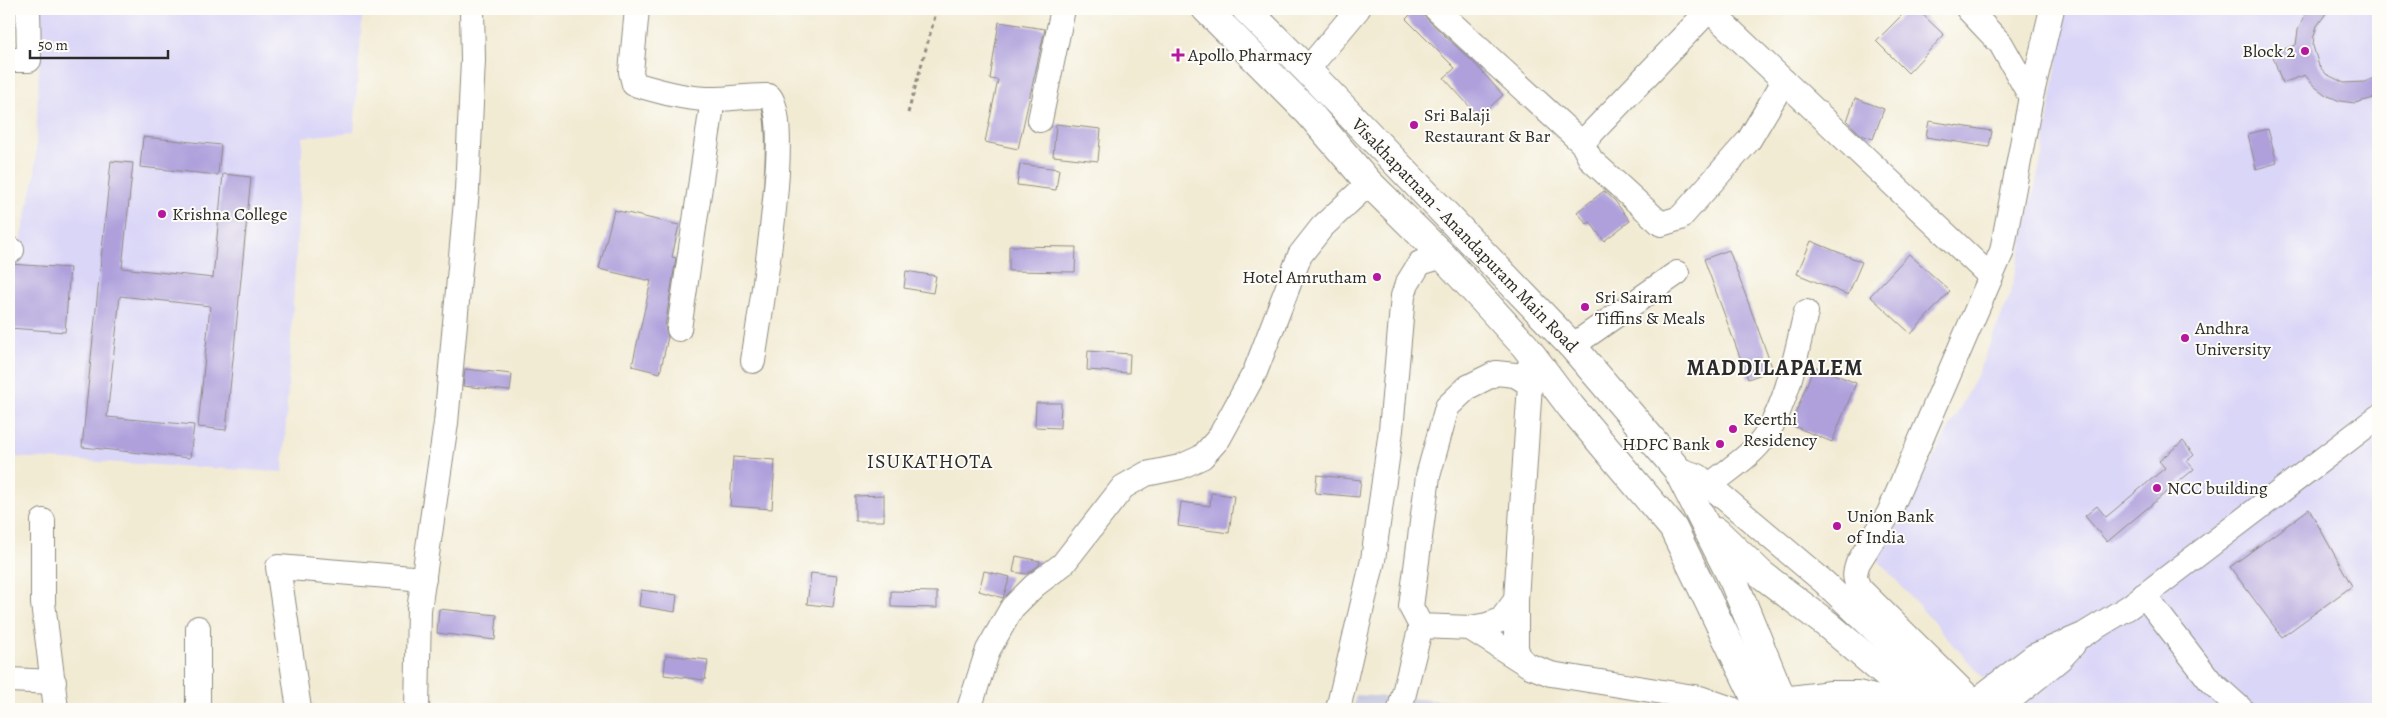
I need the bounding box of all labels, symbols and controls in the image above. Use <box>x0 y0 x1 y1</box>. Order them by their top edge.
scale bar <box>30 28 168 60</box>
text: 50 m <box>38 35 68 55</box>
place label: Block 2 <box>2242 39 2295 63</box>
place label: Apollo Pharmacy <box>1187 43 1313 67</box>
marker: Block 2 <box>2299 45 2311 57</box>
marker: Apollo Pharmacy <box>1172 49 1184 61</box>
place label: Sri Balaji Restaurant & Bar <box>1424 103 1551 148</box>
street label: Visakhapatnam - Anandapuram Main Road <box>1346 112 1584 358</box>
marker: Sri Balaji Restaurant & Bar <box>1408 119 1420 131</box>
place label: Krishna College <box>172 202 288 226</box>
marker: Krishna College <box>156 208 168 220</box>
place label: Hotel Amrutham <box>1242 265 1367 289</box>
marker: Hotel Amrutham <box>1371 271 1383 283</box>
place label: Sri Sairam Tiffins & Meals <box>1595 285 1705 330</box>
marker: Sri Sairam Tiffins & Meals <box>1579 301 1591 313</box>
place label: Andhra University <box>2194 316 2272 361</box>
marker: Andhra University <box>2179 332 2191 344</box>
district label: MADDILAPALEM <box>1686 353 1864 383</box>
place label: Keerthi Residency <box>1743 407 1818 452</box>
marker: Keerthi Residency <box>1727 423 1739 435</box>
place label: HDFC Bank <box>1622 432 1710 456</box>
marker: HDFC Bank <box>1714 438 1726 450</box>
district label: ISUKATHOTA <box>867 448 993 475</box>
place label: NCC building <box>2167 476 2268 500</box>
marker: NCC building <box>2151 482 2163 494</box>
place label: Union Bank of India <box>1847 504 1934 549</box>
marker: Union Bank of India <box>1831 520 1843 532</box>

